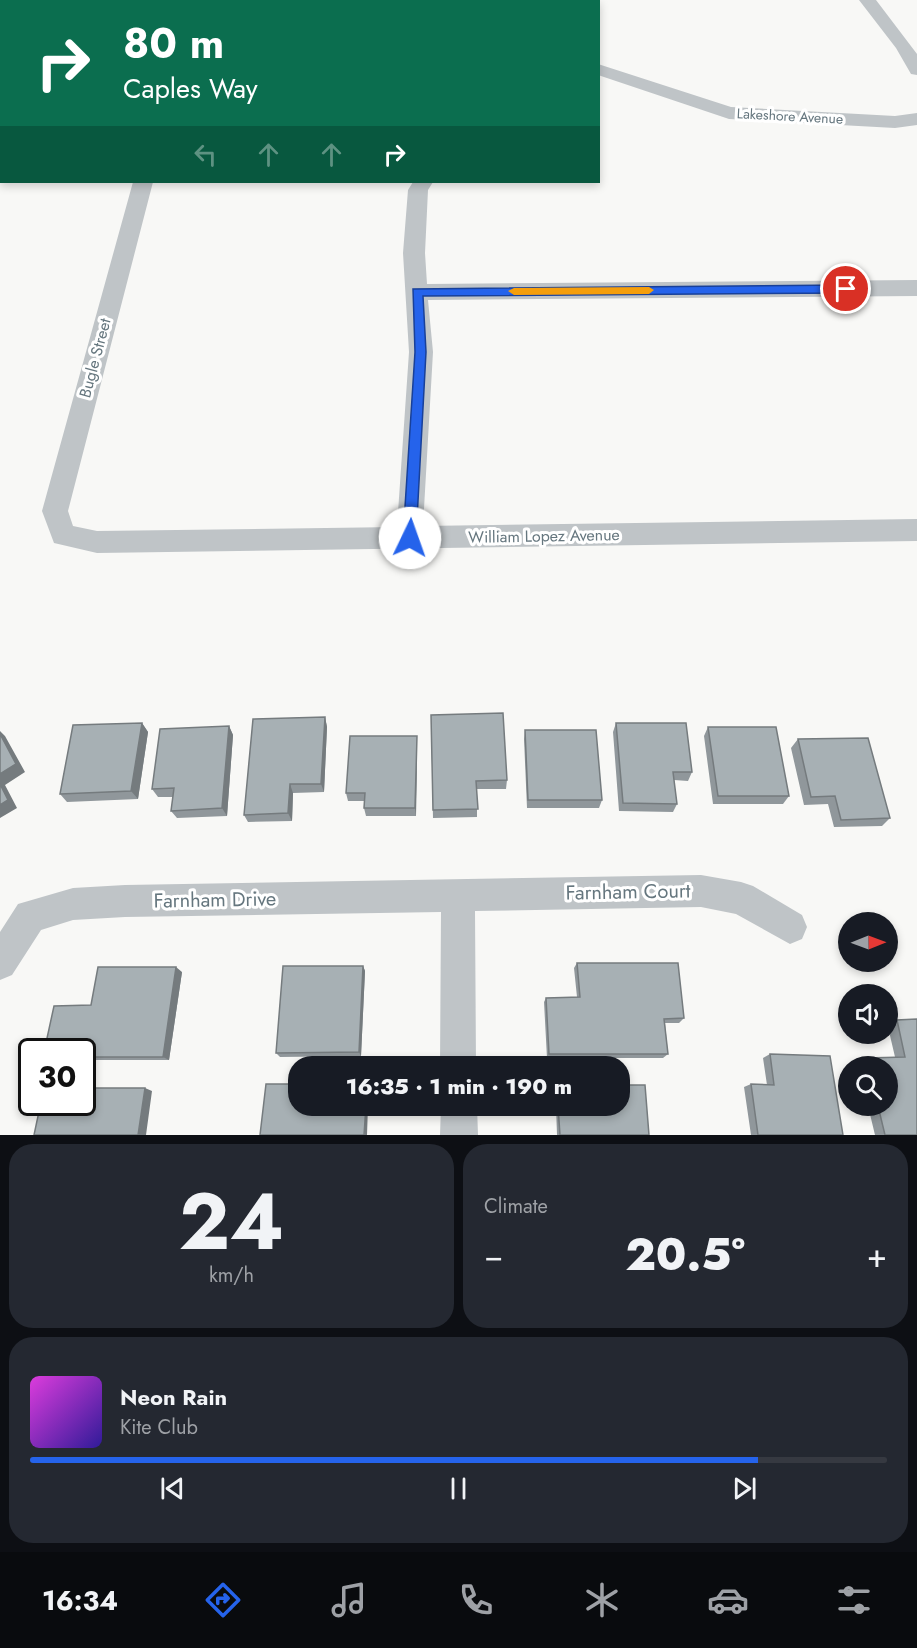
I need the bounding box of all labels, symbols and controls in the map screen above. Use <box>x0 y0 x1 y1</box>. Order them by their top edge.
text: 80 m <box>123 13 224 74</box>
icon: right <box>24 24 102 102</box>
text: Caples Way <box>123 69 258 108</box>
street label: Lakeshore Avenue <box>736 103 844 129</box>
icon: left <box>189 138 222 171</box>
icon: ahead <box>252 138 285 171</box>
icon: ahead <box>315 138 348 171</box>
icon: right <box>378 138 411 171</box>
pin <box>820 263 871 314</box>
icon: arrive <box>829 272 862 305</box>
street label: Bugle Street <box>73 316 117 400</box>
position arrow <box>378 506 442 570</box>
street label: William Lopez Avenue <box>468 523 620 549</box>
street label: Farnham Court <box>565 876 691 908</box>
street label: Farnham Drive <box>153 884 277 916</box>
north arrow <box>838 912 898 972</box>
map controls <box>838 912 898 1116</box>
button: sound <box>838 984 898 1044</box>
speed limit sign: 30 <box>18 1038 96 1116</box>
button: search <box>838 1056 898 1116</box>
text: 16:35 · 1 min · 190 m <box>346 1070 572 1102</box>
text: 24 <box>179 1166 284 1278</box>
text: Climate <box>484 1192 548 1221</box>
text: 20.5° <box>625 1222 745 1287</box>
text: − <box>484 1232 503 1279</box>
text: + <box>867 1232 887 1279</box>
text: km/h <box>209 1261 254 1290</box>
text: Neon Rain <box>120 1381 227 1413</box>
text: Kite Club <box>120 1413 198 1442</box>
icon: previous <box>156 1472 189 1505</box>
icon: pause <box>442 1472 475 1505</box>
icon: next <box>728 1472 761 1505</box>
icon: directions <box>202 1579 244 1621</box>
icon: music <box>328 1579 370 1621</box>
icon: phone <box>455 1579 497 1621</box>
icon: climate <box>581 1579 623 1621</box>
icon: car <box>707 1579 749 1621</box>
icon: filters <box>833 1579 875 1621</box>
text: 16:34 <box>42 1581 118 1620</box>

